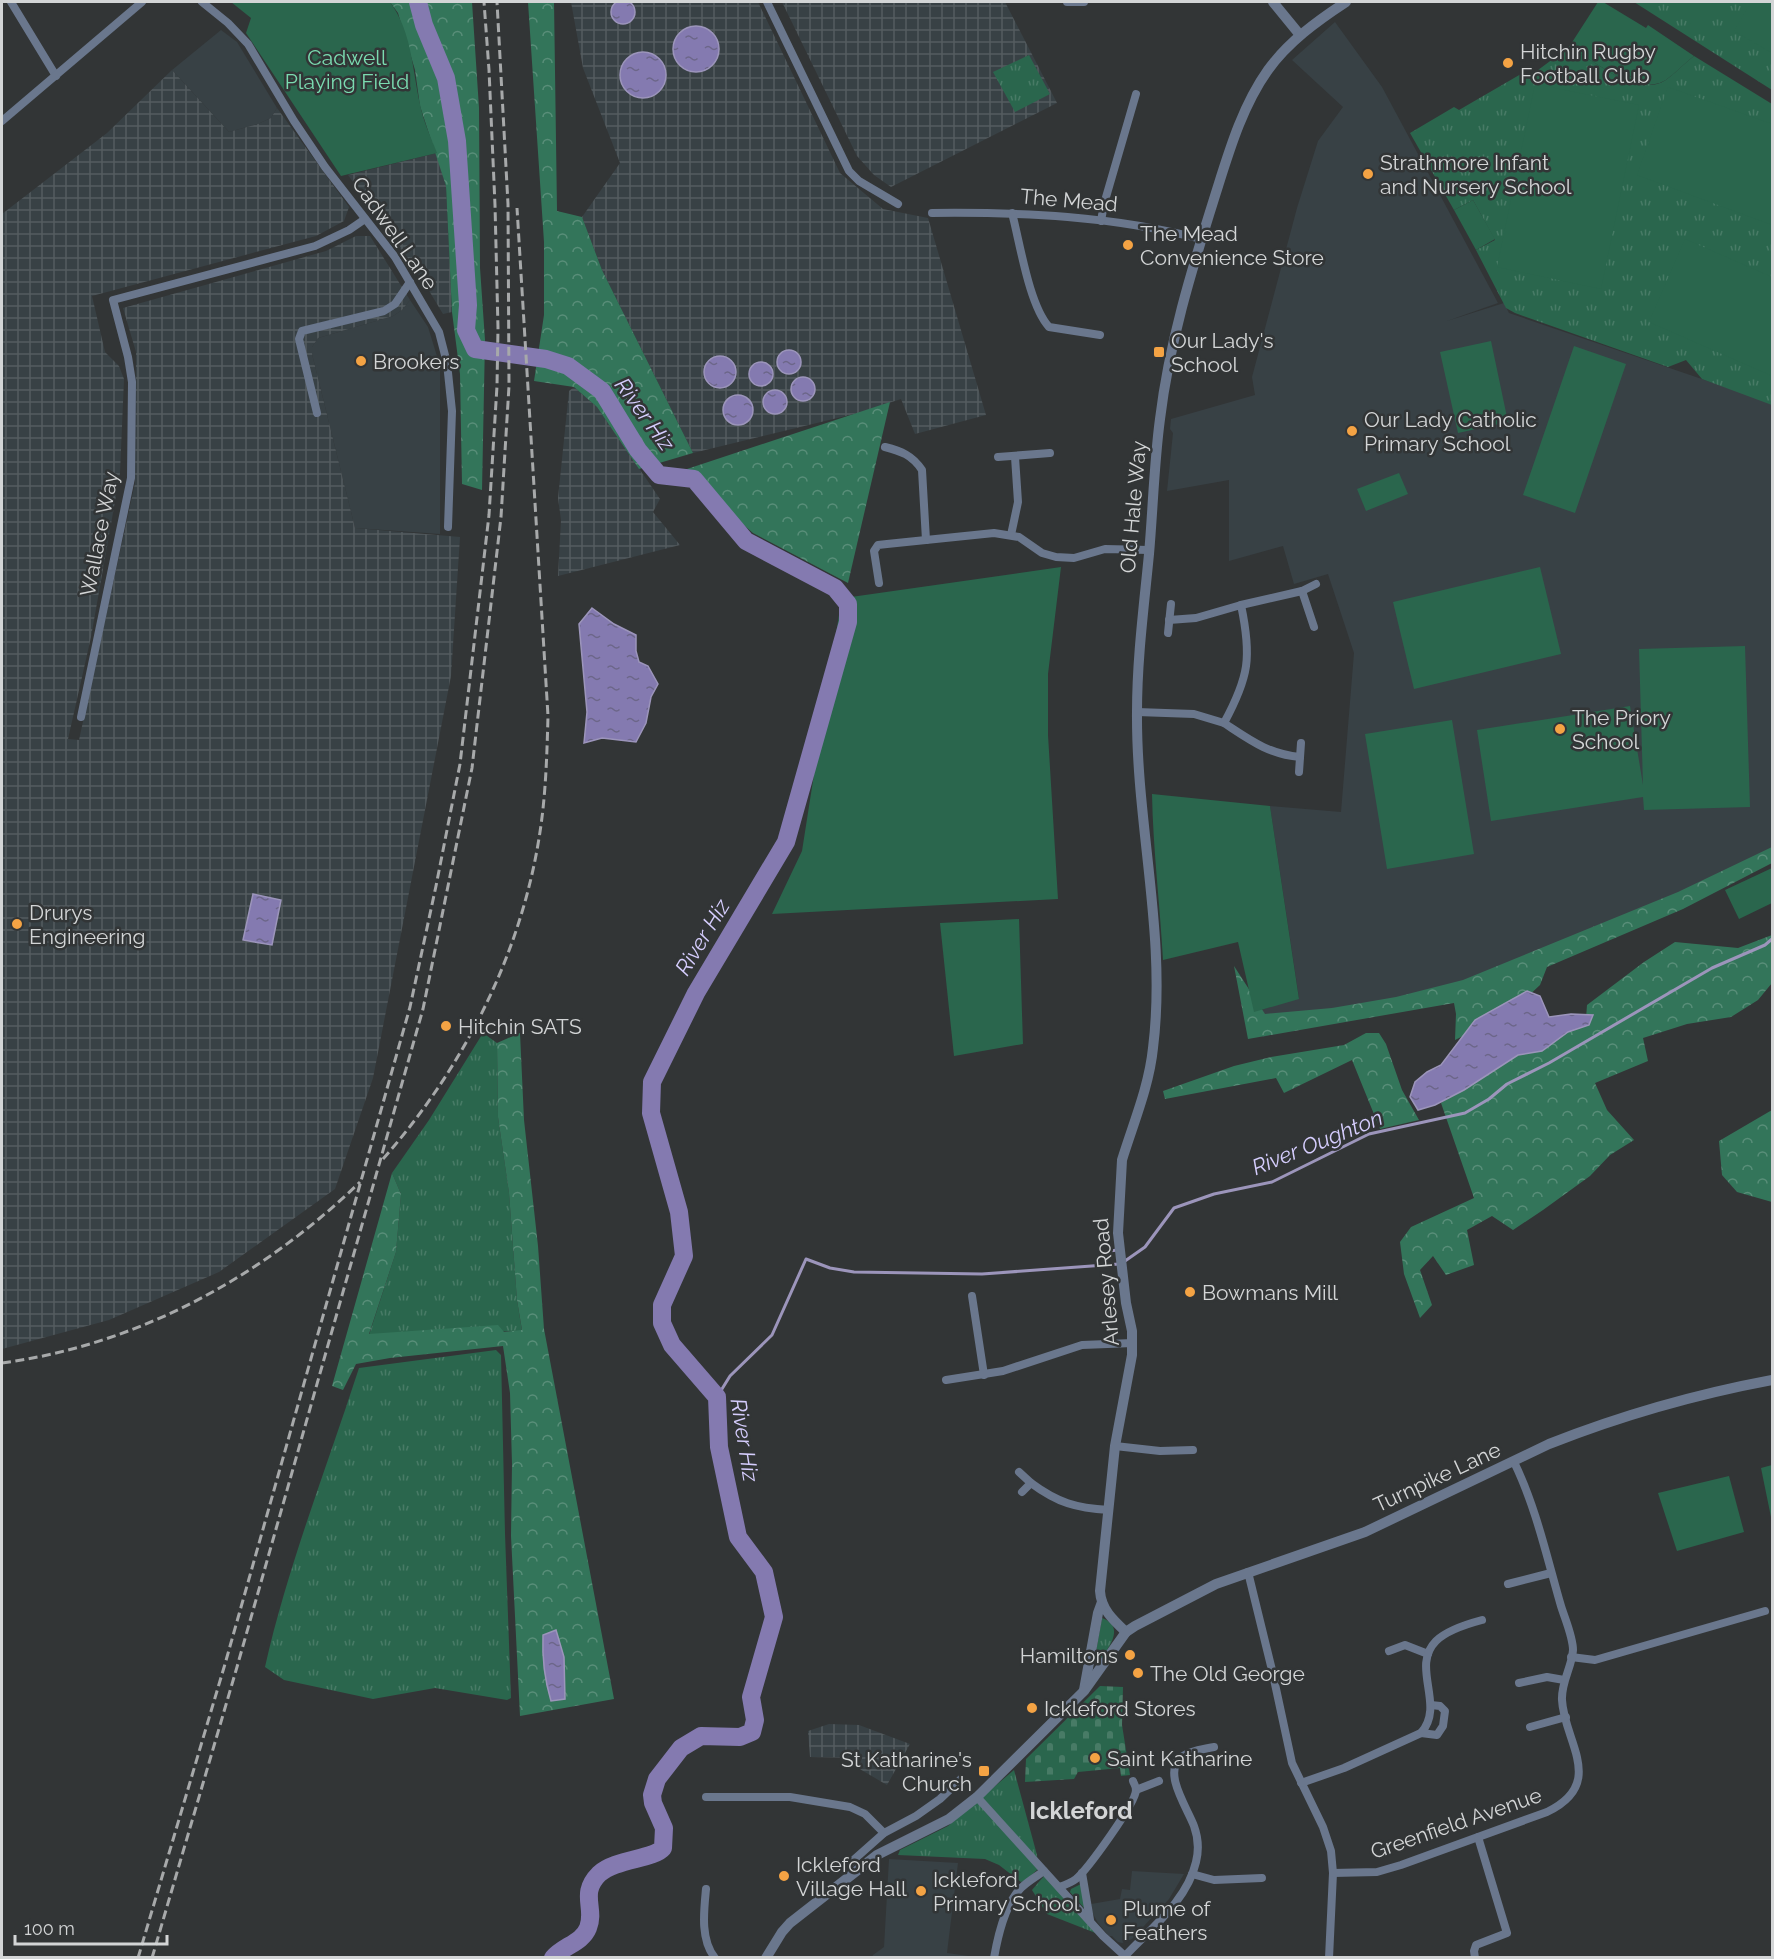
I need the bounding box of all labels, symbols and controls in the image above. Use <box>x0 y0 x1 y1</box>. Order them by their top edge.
place label: Hitchin Rugby Football Club <box>1520 39 1656 88</box>
park label: Cadwell Playing Field <box>285 45 409 94</box>
marker: Hitchin Rugby Football Club <box>1501 56 1515 70</box>
place label: Strathmore Infant and Nursery School <box>1380 150 1572 199</box>
marker: Strathmore Infant and Nursery School <box>1361 167 1375 181</box>
street label: Cadwell Lane <box>347 172 443 294</box>
street label: The Mead <box>1019 183 1119 217</box>
place label: The Mead Convenience Store <box>1140 221 1324 270</box>
marker: The Mead Convenience Store <box>1121 238 1135 252</box>
place label: Our Lady's School <box>1171 328 1274 377</box>
marker: Our Lady's School <box>1152 345 1166 359</box>
place label: Brookers <box>373 349 459 374</box>
marker: Brookers <box>354 354 368 368</box>
water label: River Hiz <box>610 372 681 456</box>
place label: Our Lady Catholic Primary School <box>1364 407 1537 456</box>
marker: Our Lady Catholic Primary School <box>1345 424 1359 438</box>
street label: Old Hale Way <box>1115 440 1151 574</box>
street label: Wallace Way <box>75 469 123 599</box>
place label: The Priory School <box>1572 705 1671 754</box>
marker: The Priory School <box>1553 722 1567 736</box>
water label: River Hiz <box>669 894 735 980</box>
place label: Drurys Engineering <box>29 900 146 949</box>
marker: Drurys Engineering <box>10 917 24 931</box>
place label: Hitchin SATS <box>458 1014 582 1039</box>
marker: Hitchin SATS <box>439 1019 453 1033</box>
water label: River Oughton <box>1248 1104 1386 1180</box>
street label: Arlesey Road <box>1088 1217 1124 1347</box>
place label: Bowmans Mill <box>1202 1280 1338 1305</box>
marker: Bowmans Mill <box>1183 1285 1197 1299</box>
water label: River Hiz <box>726 1397 765 1484</box>
street label: Turnpike Lane <box>1370 1437 1504 1517</box>
place label: Hamiltons <box>1020 1643 1118 1668</box>
marker: Hamiltons <box>1123 1648 1137 1662</box>
place label: The Old George <box>1150 1661 1305 1686</box>
marker: The Old George <box>1131 1666 1145 1680</box>
place label: Ickleford Stores <box>1044 1696 1196 1721</box>
marker: Ickleford Stores <box>1025 1701 1039 1715</box>
place label: Saint Katharine <box>1107 1746 1252 1771</box>
place label: St Katharine's Church <box>841 1747 972 1796</box>
marker: Saint Katharine <box>1088 1751 1102 1765</box>
marker: St Katharine's Church <box>977 1764 991 1778</box>
street label: Greenfield Avenue <box>1367 1782 1545 1864</box>
district label: Ickleford <box>1029 1796 1133 1825</box>
place label: Ickleford Village Hall <box>796 1852 907 1901</box>
place label: Ickleford Primary School <box>933 1867 1080 1916</box>
marker: Ickleford Village Hall <box>777 1869 791 1883</box>
marker: Ickleford Primary School <box>914 1884 928 1898</box>
place label: Plume of Feathers <box>1123 1896 1212 1945</box>
scale bar <box>15 1908 166 1946</box>
marker: Plume of Feathers <box>1104 1913 1118 1927</box>
text: 100 m <box>24 1918 75 1939</box>

